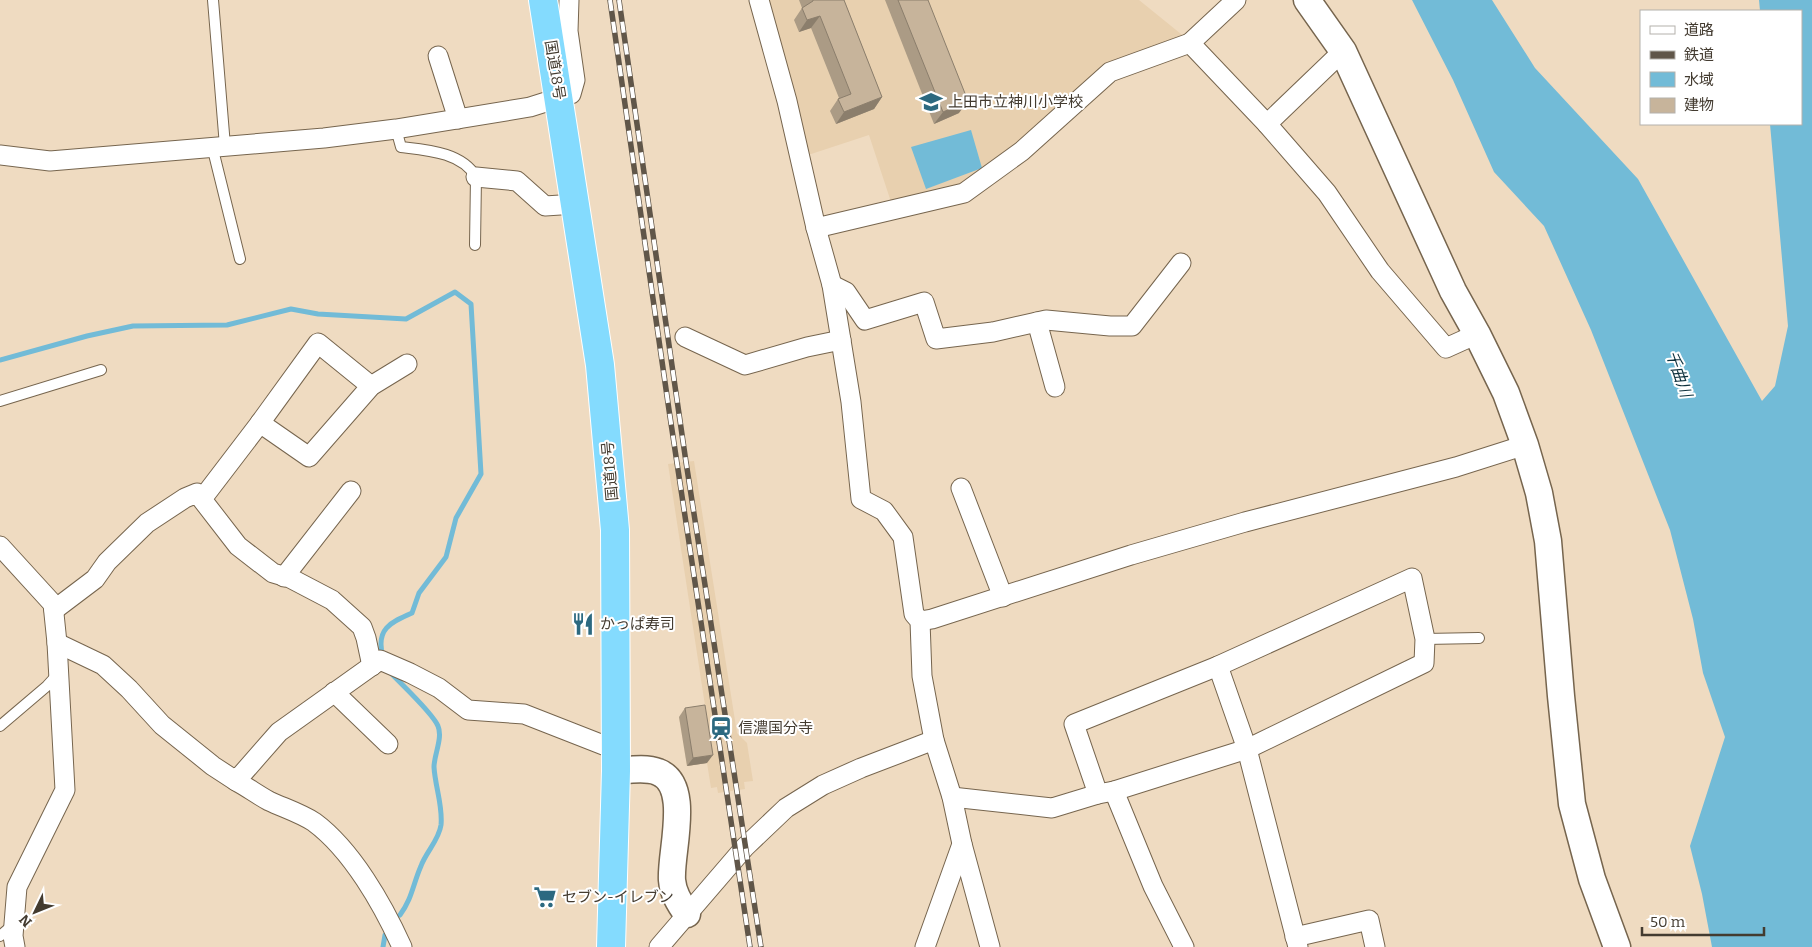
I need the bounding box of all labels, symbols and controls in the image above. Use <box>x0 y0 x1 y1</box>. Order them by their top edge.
legend <box>1640 10 1802 125</box>
text: 道路 <box>1684 21 1714 39</box>
street label: 国道18号 <box>541 39 569 101</box>
text: 鉄道 <box>1684 46 1714 64</box>
text: 水域 <box>1684 71 1714 89</box>
school or university icon: 上田市立神川小学校 <box>918 89 944 115</box>
place label: 上田市立神川小学校 <box>948 93 1083 111</box>
text: 建物 <box>1684 96 1714 114</box>
water label: 千曲川 <box>1662 348 1696 402</box>
street label: 国道18号 <box>598 440 622 502</box>
restaurant icon: かっぱ寿司 <box>570 611 596 637</box>
place label: かっぱ寿司 <box>600 615 675 633</box>
station icon: 信濃国分寺 <box>708 715 734 741</box>
place label: 信濃国分寺 <box>738 719 813 737</box>
supermarket icon: セブン-イレブン <box>532 884 558 910</box>
north arrow <box>10 887 60 937</box>
place label: セブン-イレブン <box>562 888 674 906</box>
scale bar <box>1642 904 1764 936</box>
text: N <box>16 911 36 930</box>
text: 50 m <box>1650 913 1686 931</box>

